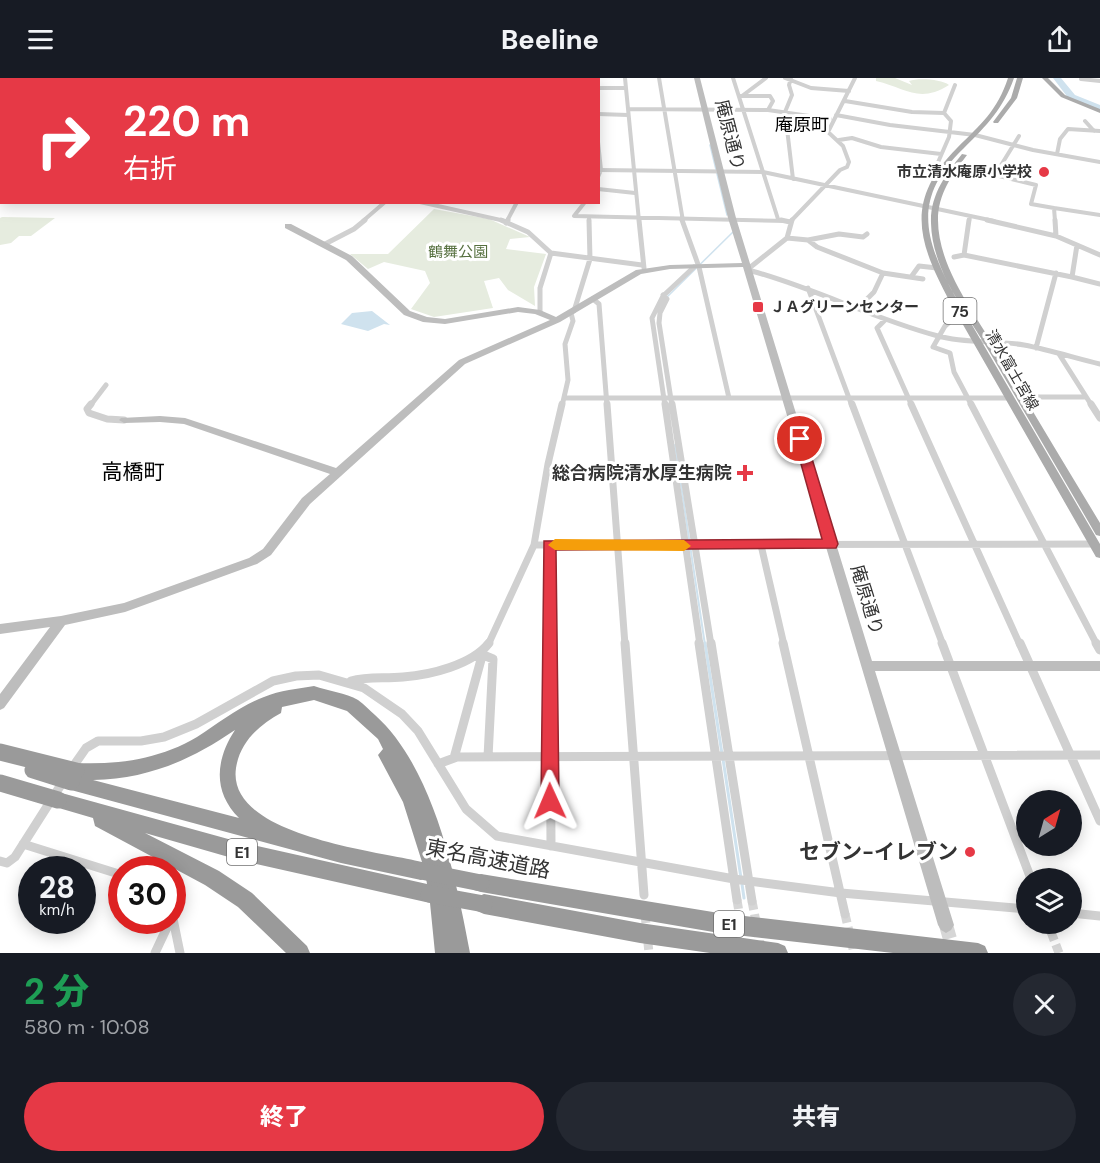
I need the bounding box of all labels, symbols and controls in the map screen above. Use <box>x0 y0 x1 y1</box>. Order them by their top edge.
text: Beeline <box>501 22 599 57</box>
icon: menu <box>24 23 57 56</box>
icon: share <box>1043 23 1076 56</box>
text: 220 m <box>123 94 250 149</box>
street label: 庵原通り <box>710 97 750 173</box>
icon: right <box>24 102 102 180</box>
district label: 庵原町 <box>775 113 829 137</box>
text: 右折 <box>123 151 177 186</box>
place label: 市立清水庵原小学校 <box>897 162 1032 182</box>
marker: 市立清水庵原小学校 <box>1037 165 1051 179</box>
park label: 鶴舞公園 <box>428 242 488 262</box>
place label: ＪＡグリーンセンター <box>770 297 919 317</box>
road number: 75 <box>944 298 976 324</box>
marker: ＪＡグリーンセンター <box>751 300 765 314</box>
street label: 清水富士宮線 <box>981 326 1043 414</box>
pin <box>774 413 825 464</box>
icon: arrive <box>783 422 816 455</box>
district label: 高橋町 <box>102 458 165 486</box>
place label: 総合病院清水厚生病院 <box>552 461 732 485</box>
marker: 総合病院清水厚生病院 <box>736 464 754 482</box>
street label: 庵原通り <box>845 562 889 638</box>
position arrow <box>518 769 582 833</box>
north arrow <box>1016 790 1082 856</box>
map controls <box>1016 790 1082 934</box>
street label: 東名高速道路 <box>423 833 553 885</box>
place label: セブン-イレブン <box>799 838 958 866</box>
road number: E1 <box>227 839 257 865</box>
marker: セブン-イレブン <box>963 845 977 859</box>
speed limit sign: 30 <box>108 856 186 934</box>
text: 28 <box>39 868 75 907</box>
button: layers <box>1016 868 1082 934</box>
text: km/h <box>39 900 75 920</box>
road number: E1 <box>714 911 744 937</box>
text: 2 分 <box>24 968 89 1015</box>
button: close <box>1013 973 1076 1036</box>
text: 580 m · 10:08 <box>24 1014 150 1040</box>
button: 終了 <box>24 1082 544 1151</box>
button: 共有 <box>556 1082 1076 1151</box>

